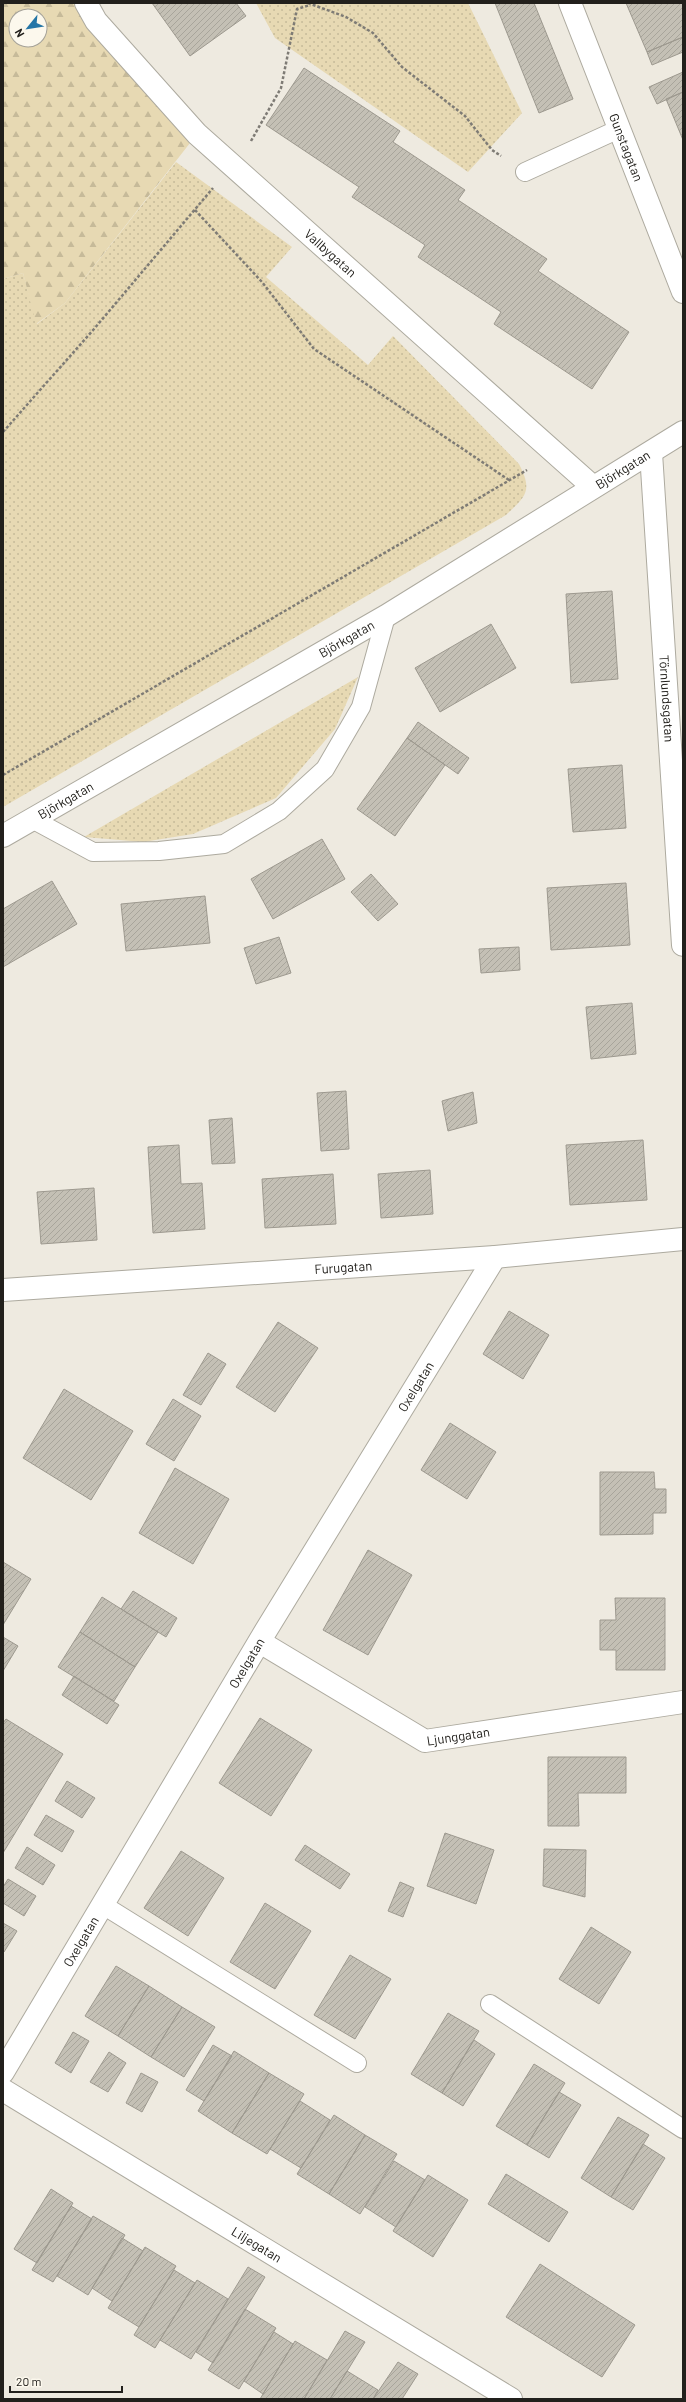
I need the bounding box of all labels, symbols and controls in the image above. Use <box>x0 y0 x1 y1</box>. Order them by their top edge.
north arrow <box>8 8 48 48</box>
text: N <box>11 27 26 40</box>
street label: Gunstagatan <box>606 111 647 184</box>
street label: Vallbygatan <box>301 226 360 280</box>
street label: Björkgatan <box>592 446 653 492</box>
street label: Björkgatan <box>316 617 377 661</box>
street label: Törnlundsgatan <box>656 654 678 743</box>
street label: Björkgatan <box>35 778 96 822</box>
street label: Furugatan <box>314 1257 373 1277</box>
street label: Oxelgatan <box>394 1359 437 1415</box>
street label: Oxelgatan <box>225 1635 268 1691</box>
street label: Ljunggatan <box>426 1723 491 1749</box>
street label: Oxelgatan <box>60 1913 102 1970</box>
street label: Liljegatan <box>229 2223 285 2266</box>
scale bar <box>10 2368 122 2394</box>
text: 20 m <box>16 2374 42 2388</box>

